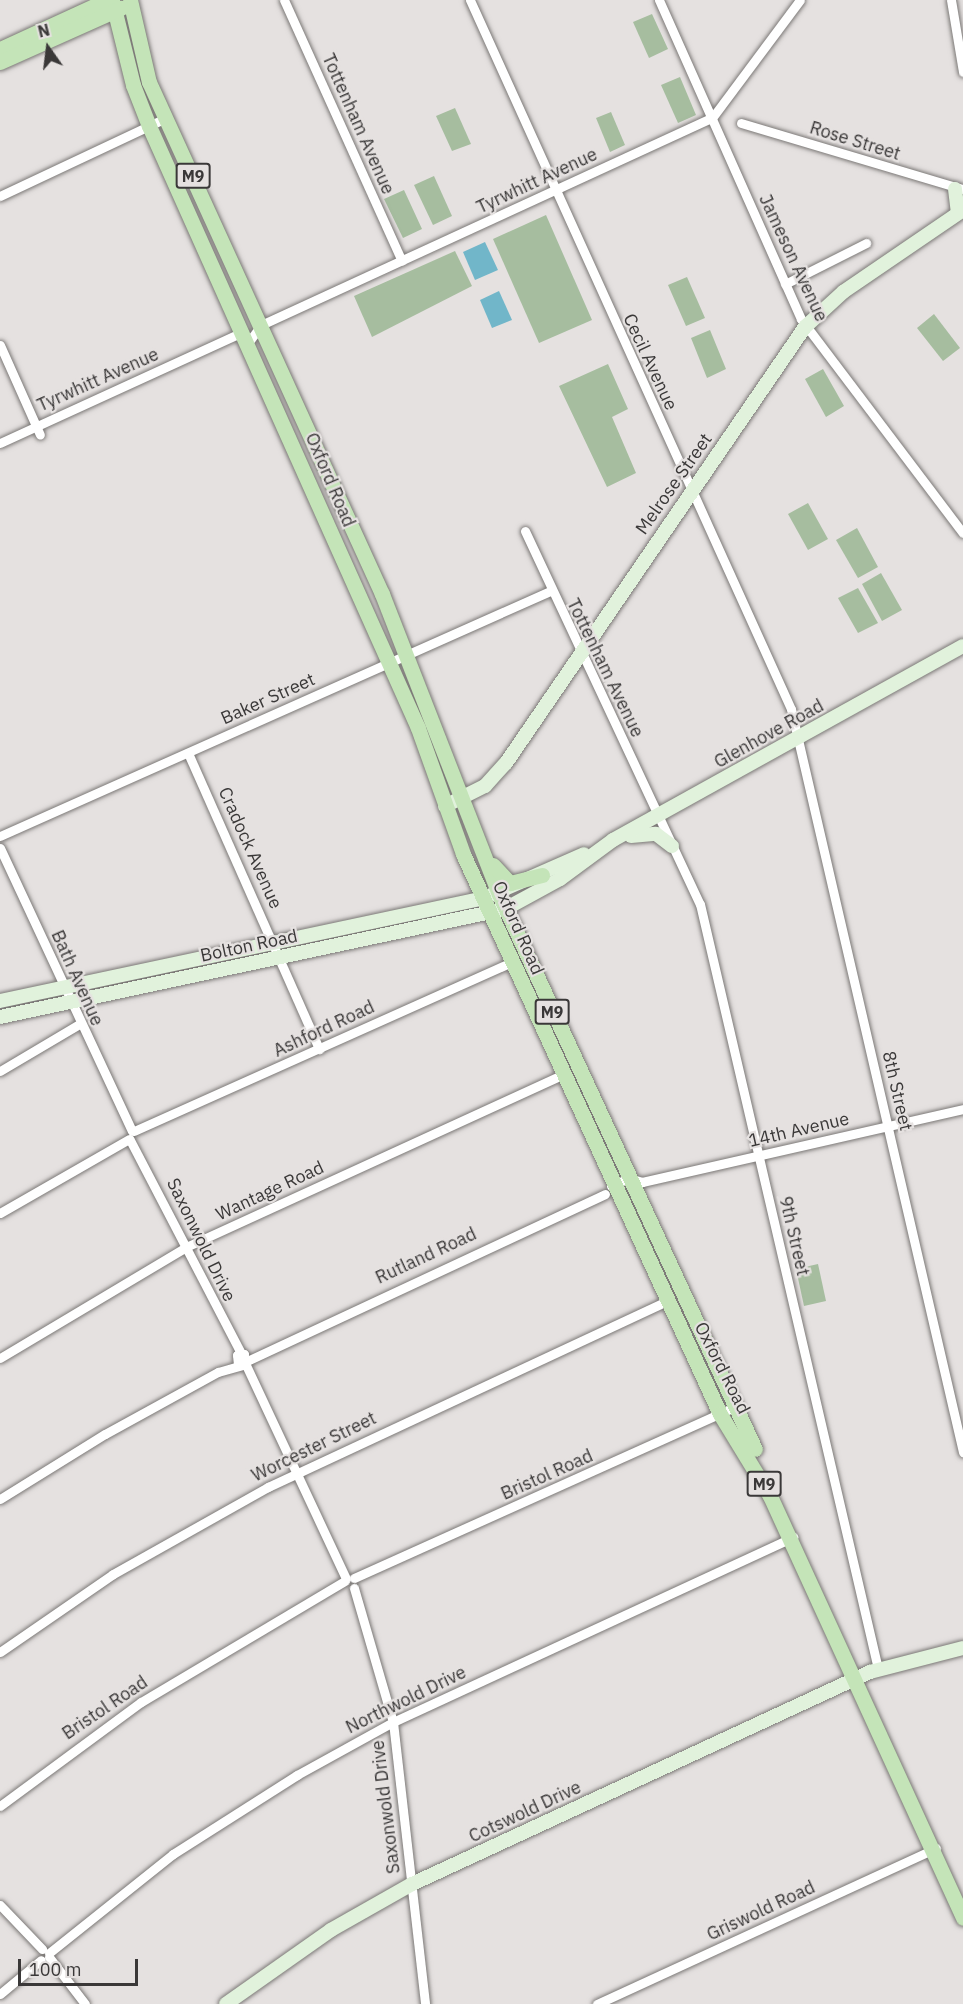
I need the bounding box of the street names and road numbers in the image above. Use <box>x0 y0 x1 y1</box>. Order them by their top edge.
street label: Tottenham Avenue <box>317 50 399 198</box>
street label: Rose Street <box>807 117 903 165</box>
street label: Tyrwhitt Avenue <box>473 144 601 218</box>
road number: M9 <box>175 163 211 189</box>
street label: Jameson Avenue <box>754 191 832 325</box>
street label: Cecil Avenue <box>618 310 682 414</box>
street label: Tyrwhitt Avenue <box>34 344 162 416</box>
street label: Melrose Street <box>631 429 717 539</box>
street label: Oxford Road <box>300 430 360 530</box>
street label: Tottenham Avenue <box>562 595 648 741</box>
street label: Baker Street <box>218 669 318 729</box>
street label: Glenhove Road <box>710 695 828 773</box>
street label: Cradock Avenue <box>214 784 286 912</box>
street label: Oxford Road <box>488 878 548 978</box>
street label: Bolton Road <box>198 925 300 967</box>
street label: Bath Avenue <box>46 927 108 1029</box>
street label: Ashford Road <box>270 996 378 1062</box>
road number: M9 <box>534 999 570 1025</box>
street label: 8th Street <box>877 1049 917 1133</box>
street label: 14th Avenue <box>747 1108 851 1152</box>
street label: Wantage Road <box>213 1157 327 1225</box>
street label: Saxonwold Drive <box>162 1175 240 1305</box>
street label: 9th Street <box>774 1194 814 1278</box>
street label: Rutland Road <box>372 1223 480 1289</box>
street label: Oxford Road <box>690 1318 754 1418</box>
street label: Worcester Street <box>248 1407 380 1487</box>
street label: Bristol Road <box>498 1445 596 1505</box>
road number: M9 <box>746 1471 782 1497</box>
street label: Northwold Drive <box>342 1662 470 1738</box>
street label: Bristol Road <box>58 1672 152 1744</box>
street label: Saxonwold Drive <box>367 1739 405 1875</box>
street label: Cotswold Drive <box>465 1777 585 1847</box>
street label: Griswold Road <box>703 1876 819 1946</box>

